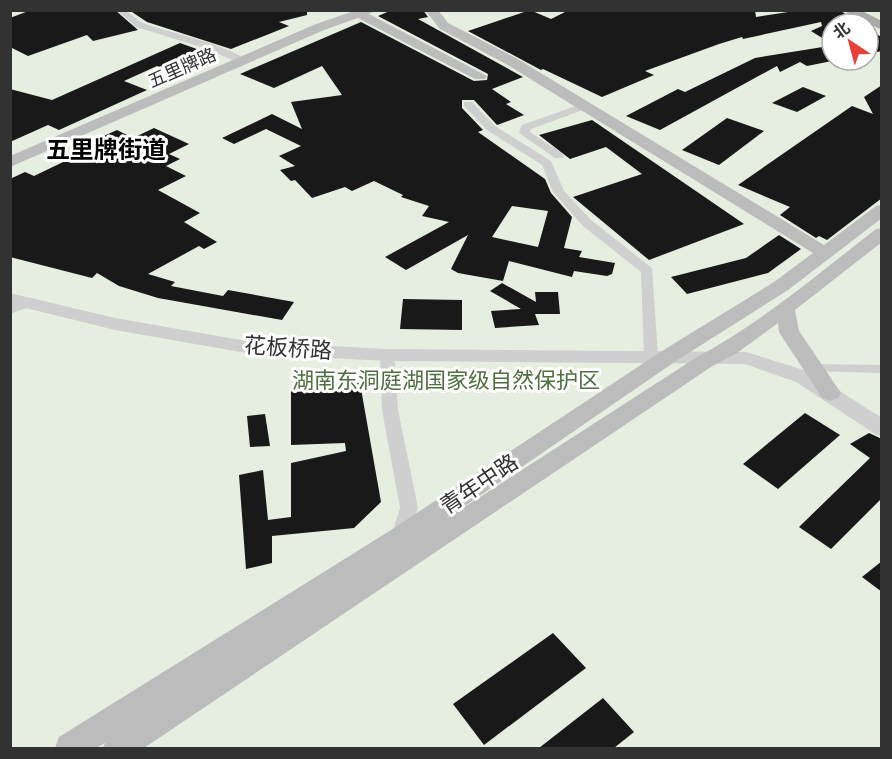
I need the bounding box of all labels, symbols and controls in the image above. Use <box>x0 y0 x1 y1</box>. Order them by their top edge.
north arrow <box>820 12 880 72</box>
text: 北 <box>829 18 854 43</box>
street label: 五里牌路 <box>145 43 219 93</box>
district label: 五里牌街道 <box>46 135 166 164</box>
street label: 花板桥路 <box>243 331 333 365</box>
park label: 湖南东洞庭湖国家级自然保护区 <box>292 367 600 394</box>
street label: 青年中路 <box>435 448 523 520</box>

